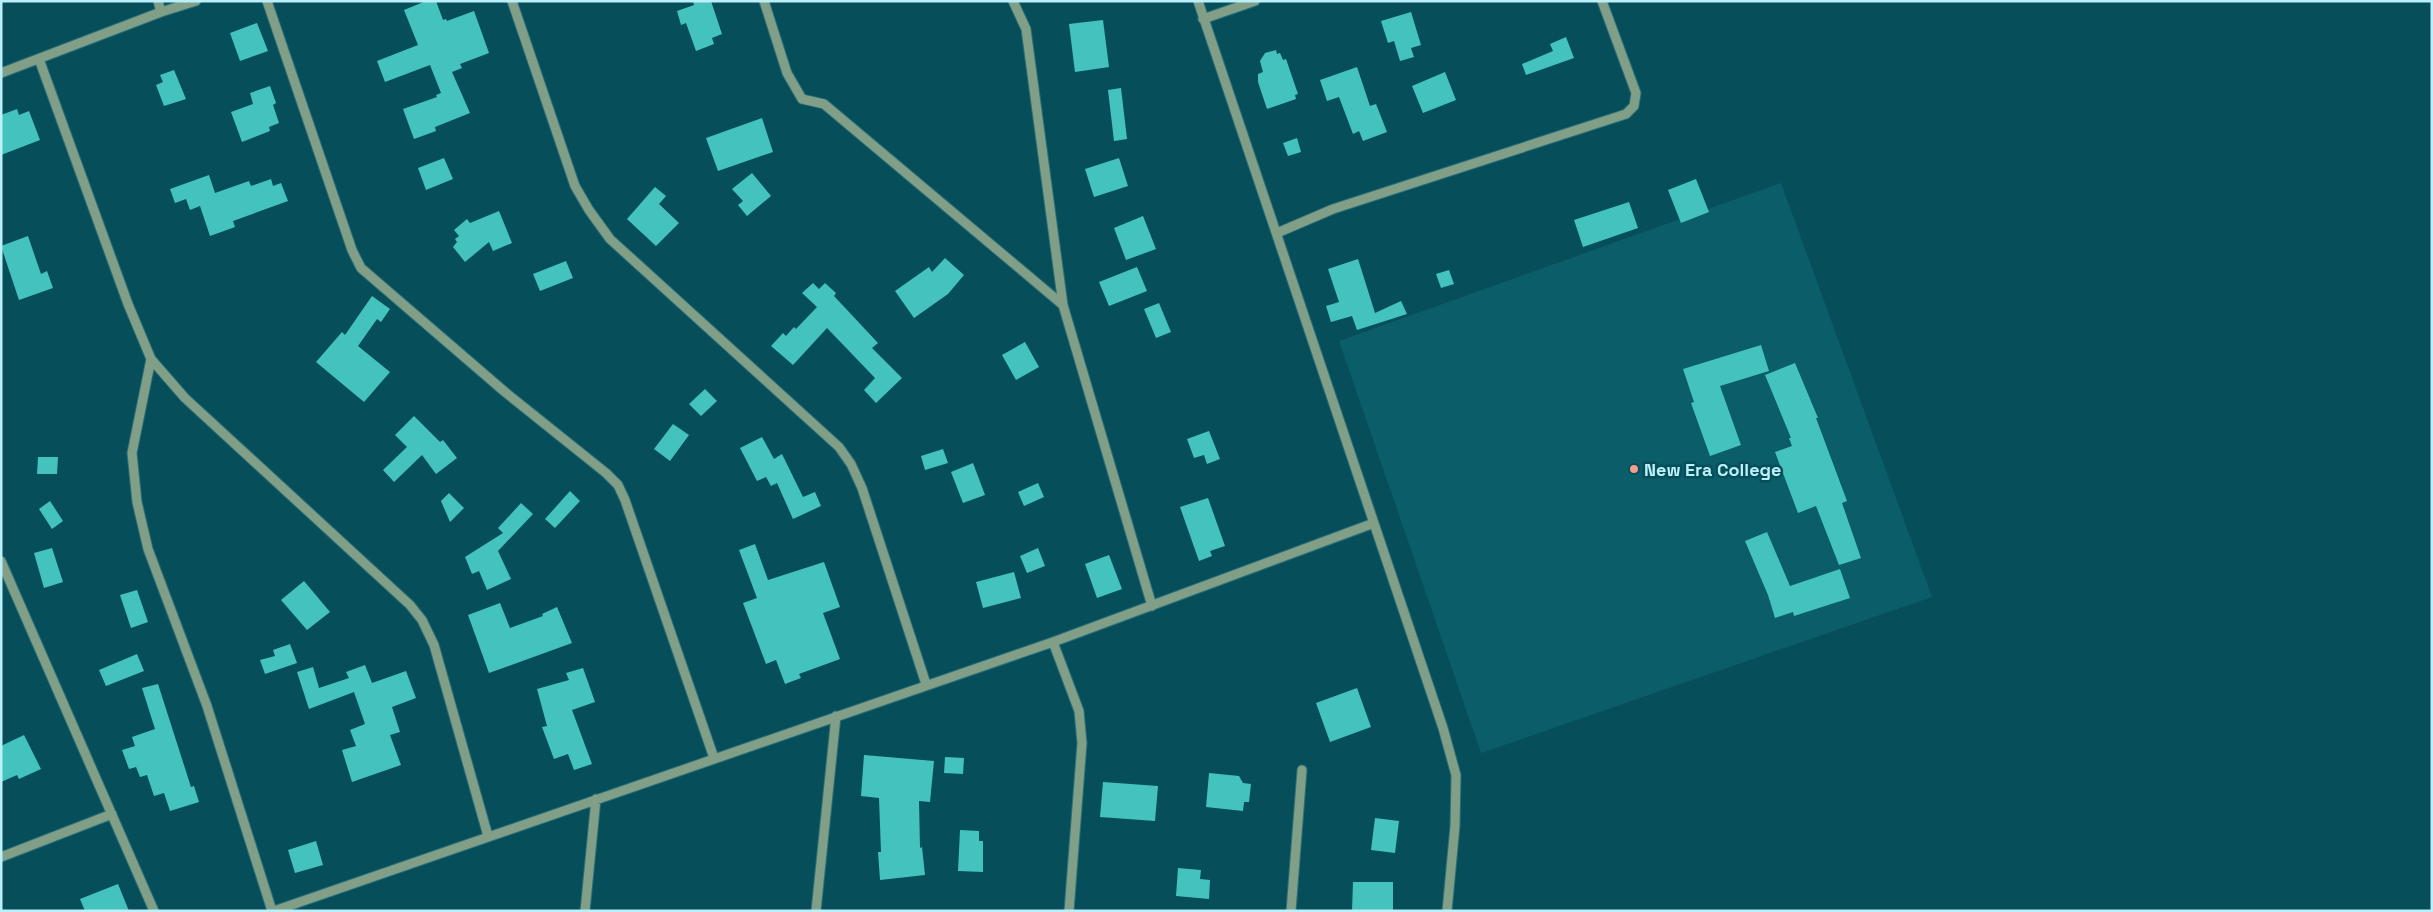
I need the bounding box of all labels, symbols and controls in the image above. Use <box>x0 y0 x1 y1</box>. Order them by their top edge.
place label: New Era College <box>1644 458 1781 481</box>
marker: New Era College <box>1628 463 1640 475</box>

